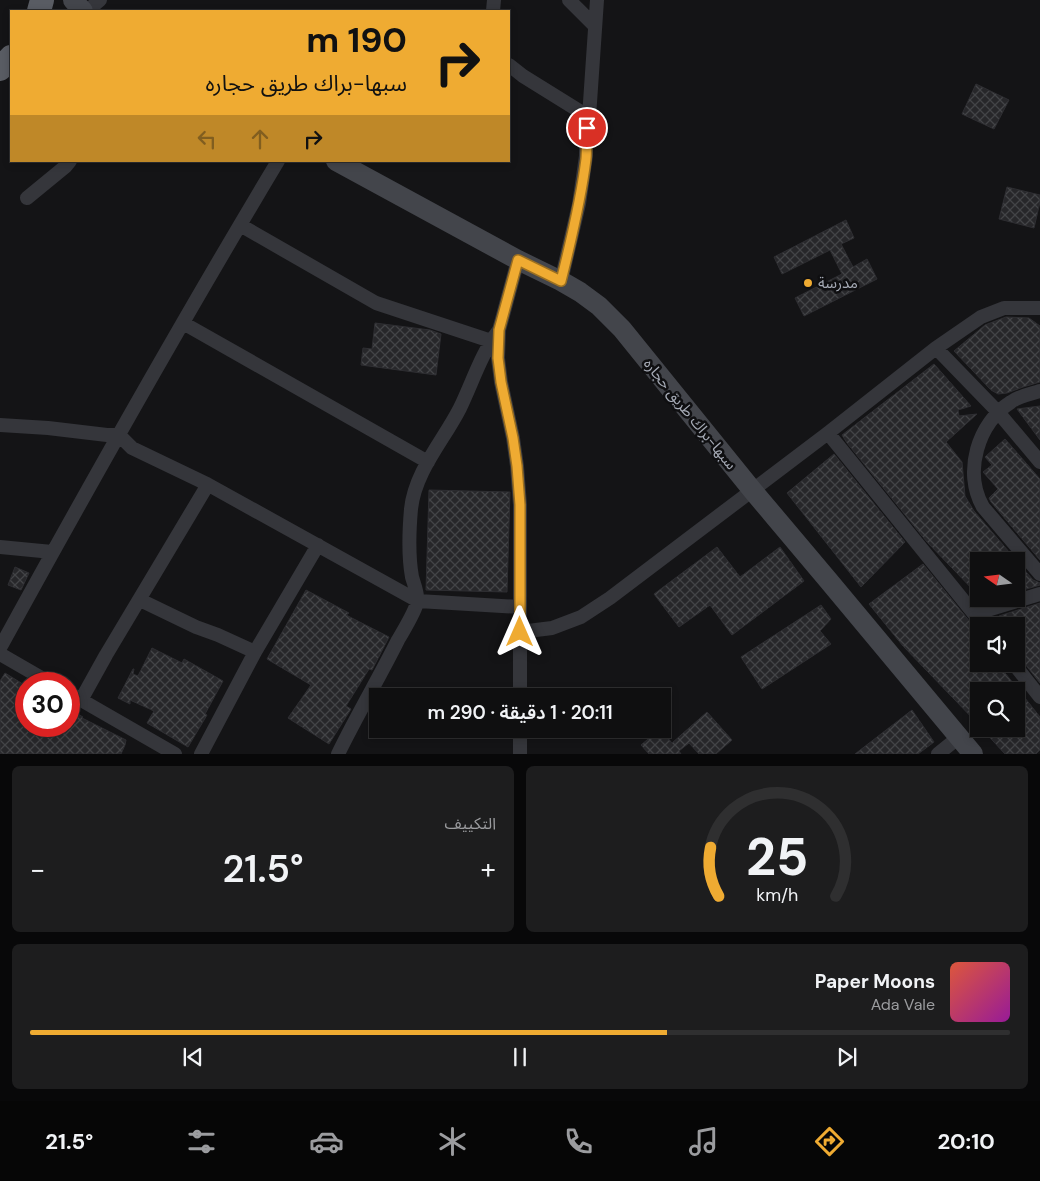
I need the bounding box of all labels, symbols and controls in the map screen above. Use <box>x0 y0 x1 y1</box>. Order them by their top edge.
text: 190 m <box>306 17 407 63</box>
icon: right <box>425 30 490 95</box>
text: سبها-براك طريق حجاره <box>206 69 407 98</box>
pin <box>566 107 608 149</box>
icon: arrive <box>573 114 601 142</box>
icon: left <box>193 125 221 153</box>
icon: ahead <box>246 125 274 153</box>
icon: right <box>299 125 327 153</box>
place label: مدرسة <box>818 273 858 293</box>
marker: مدرسة <box>802 277 814 289</box>
street label: سبها-براك طريق حجاره <box>639 354 741 474</box>
north arrow <box>970 552 1025 608</box>
map controls <box>970 552 1025 737</box>
position arrow <box>493 605 545 657</box>
button: sound <box>970 617 1025 672</box>
speed limit sign: 30 <box>15 672 80 737</box>
button: search <box>970 682 1025 737</box>
text: 20:11 · 1 دقيقة · 290 m <box>427 700 613 725</box>
text: التكييف <box>444 813 496 834</box>
text: 25 <box>746 823 808 891</box>
text: 21.5° <box>222 844 304 894</box>
text: − <box>30 851 45 888</box>
text: + <box>481 851 496 888</box>
text: km/h <box>756 883 798 907</box>
text: Paper Moons <box>815 969 935 994</box>
text: Ada Vale <box>871 994 935 1015</box>
icon: previous <box>179 1043 207 1071</box>
icon: pause <box>506 1043 534 1071</box>
icon: next <box>833 1043 861 1071</box>
icon: filters <box>184 1124 219 1159</box>
icon: car <box>309 1124 344 1159</box>
icon: climate <box>435 1124 470 1159</box>
icon: phone <box>561 1124 596 1159</box>
icon: music <box>686 1124 721 1159</box>
icon: directions <box>812 1124 847 1159</box>
text: 21.5° <box>45 1127 93 1156</box>
text: 20:10 <box>938 1127 995 1156</box>

